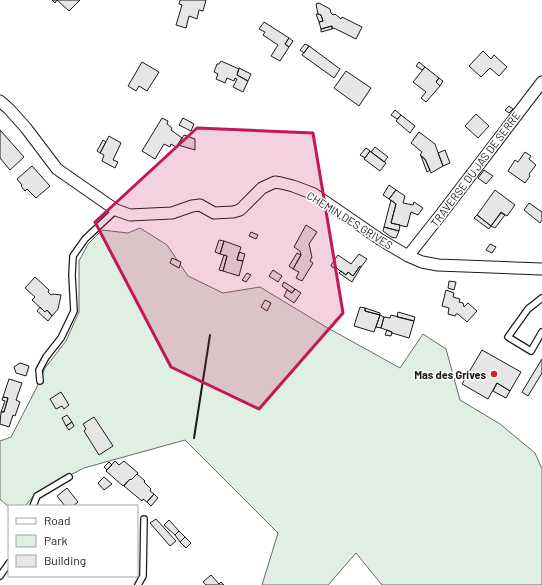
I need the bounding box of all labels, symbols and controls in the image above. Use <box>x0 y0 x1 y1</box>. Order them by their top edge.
street label: TRAVERSE DU JAS DE SERRE <box>427 109 523 229</box>
street label: CHEMIN DES GRIVES <box>305 188 395 252</box>
place label: Mas des Grives <box>414 368 486 381</box>
marker: Mas des Grives <box>489 369 499 379</box>
legend <box>8 505 138 577</box>
text: Road <box>44 513 71 527</box>
text: Park <box>44 533 68 547</box>
text: Building <box>44 553 86 567</box>

